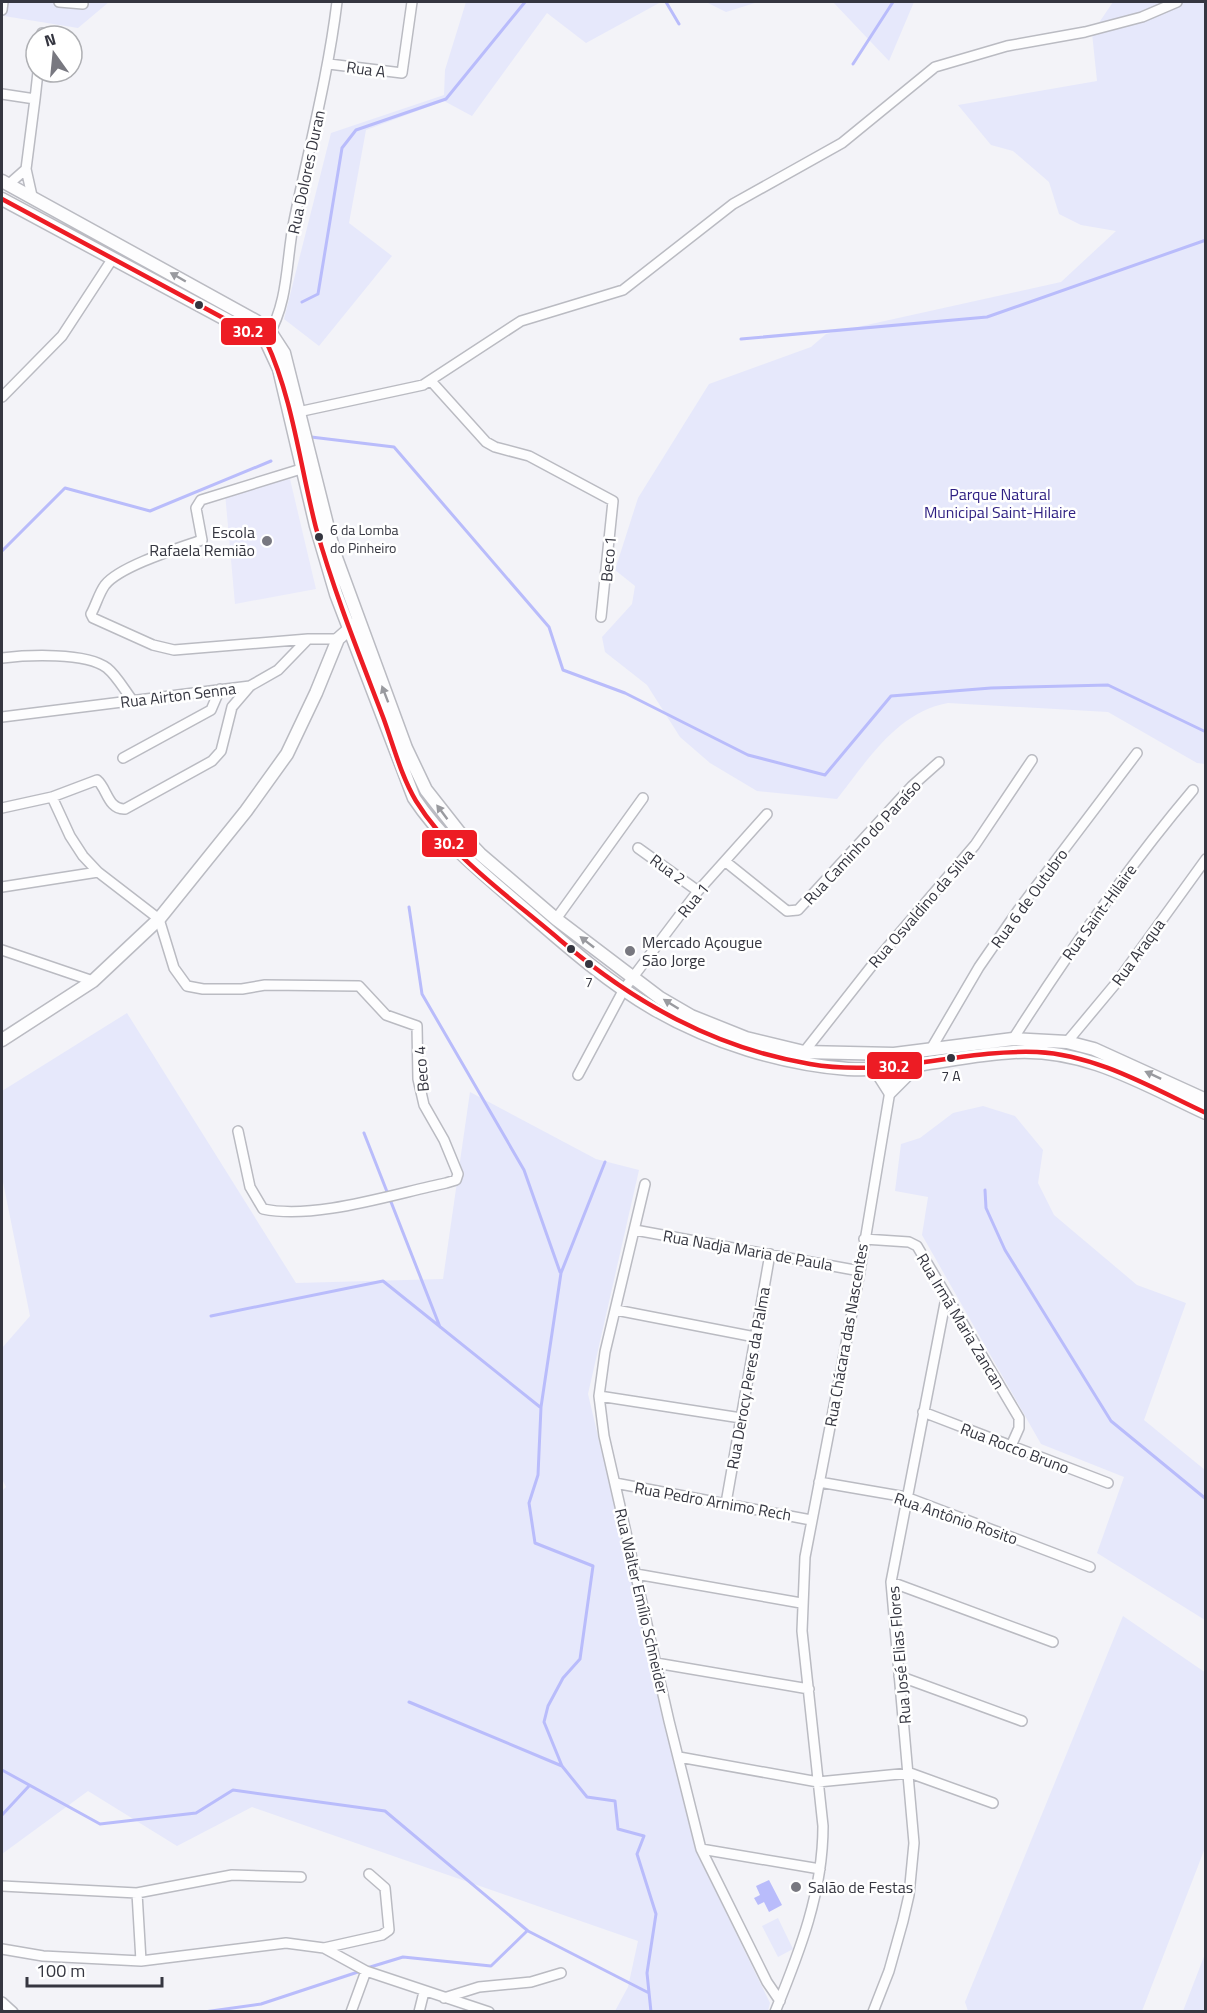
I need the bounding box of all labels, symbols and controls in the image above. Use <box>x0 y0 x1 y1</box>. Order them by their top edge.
north arrow <box>24 24 84 84</box>
text: N <box>42 26 59 53</box>
street label: Rua A <box>345 54 388 84</box>
street label: Rua Dolores Duran <box>281 108 331 236</box>
one-way arrow <box>169 272 186 282</box>
unlabelled marker <box>193 299 205 311</box>
line badge: 30.2 <box>220 317 277 346</box>
text: 30.2 <box>233 319 263 343</box>
park label: Parque Natural Municipal Saint-Hilaire <box>924 482 1076 524</box>
place label: 6 da Lomba do Pinheiro <box>330 519 399 558</box>
place label: Escola Rafaela Remião <box>149 520 255 562</box>
marker: 6 da Lomba do Pinheiro <box>313 531 325 543</box>
marker: Escola Rafaela Remião <box>260 534 274 548</box>
street label: Beco 1 <box>594 535 622 583</box>
street label: Rua Airton Senna <box>119 676 237 714</box>
one-way arrow <box>380 684 390 702</box>
street label: Rua Caminho do Paraíso <box>798 774 926 910</box>
one-way arrow <box>437 804 449 819</box>
line badge: 30.2 <box>421 829 478 858</box>
text: 30.2 <box>434 831 464 855</box>
street label: Rua Osvaldino da Silva <box>862 843 980 973</box>
street label: Rua 6 de Outubro <box>985 843 1073 953</box>
street label: Rua 2 <box>645 848 691 890</box>
street label: Rua Saint-Hilaire <box>1056 859 1142 965</box>
street label: Rua 1 <box>671 877 715 923</box>
street label: Rua Araqua <box>1105 913 1171 991</box>
place label: Mercado Açougue São Jorge <box>642 930 762 972</box>
one-way arrow <box>579 936 595 948</box>
unlabelled marker <box>565 943 577 955</box>
marker: Mercado Açougue São Jorge <box>623 944 637 958</box>
marker: 7 <box>583 958 595 970</box>
place label: 7 <box>585 971 593 992</box>
one-way arrow <box>663 999 679 1010</box>
street label: Beco 4 <box>407 1045 435 1093</box>
line badge: 30.2 <box>866 1051 923 1080</box>
marker: 7 A <box>945 1052 957 1064</box>
text: 30.2 <box>879 1054 909 1078</box>
place label: 7 A <box>941 1065 961 1086</box>
one-way arrow <box>1144 1070 1161 1079</box>
street label: Rua Nadja Maria de Paula <box>661 1223 835 1277</box>
street label: Rua Chácara das Nascentes <box>818 1242 874 1428</box>
street label: Rua Irmã Maria Zancan <box>911 1248 1011 1394</box>
street label: Rua Derocy Peres da Palma <box>720 1285 776 1471</box>
street label: Rua Rocco Bruno <box>957 1416 1073 1480</box>
street label: Rua Pedro Arnimo Rech <box>633 1475 793 1527</box>
street label: Rua Antônio Rosito <box>891 1486 1021 1550</box>
street label: Rua Walter Emílio Schneider <box>609 1506 675 1697</box>
street label: Rua José Elias Flores <box>881 1585 917 1725</box>
place label: Salão de Festas <box>808 1875 913 1899</box>
marker: Salão de Festas <box>789 1880 803 1894</box>
scale bar <box>27 1950 162 1988</box>
text: 100 m <box>36 1957 85 1984</box>

